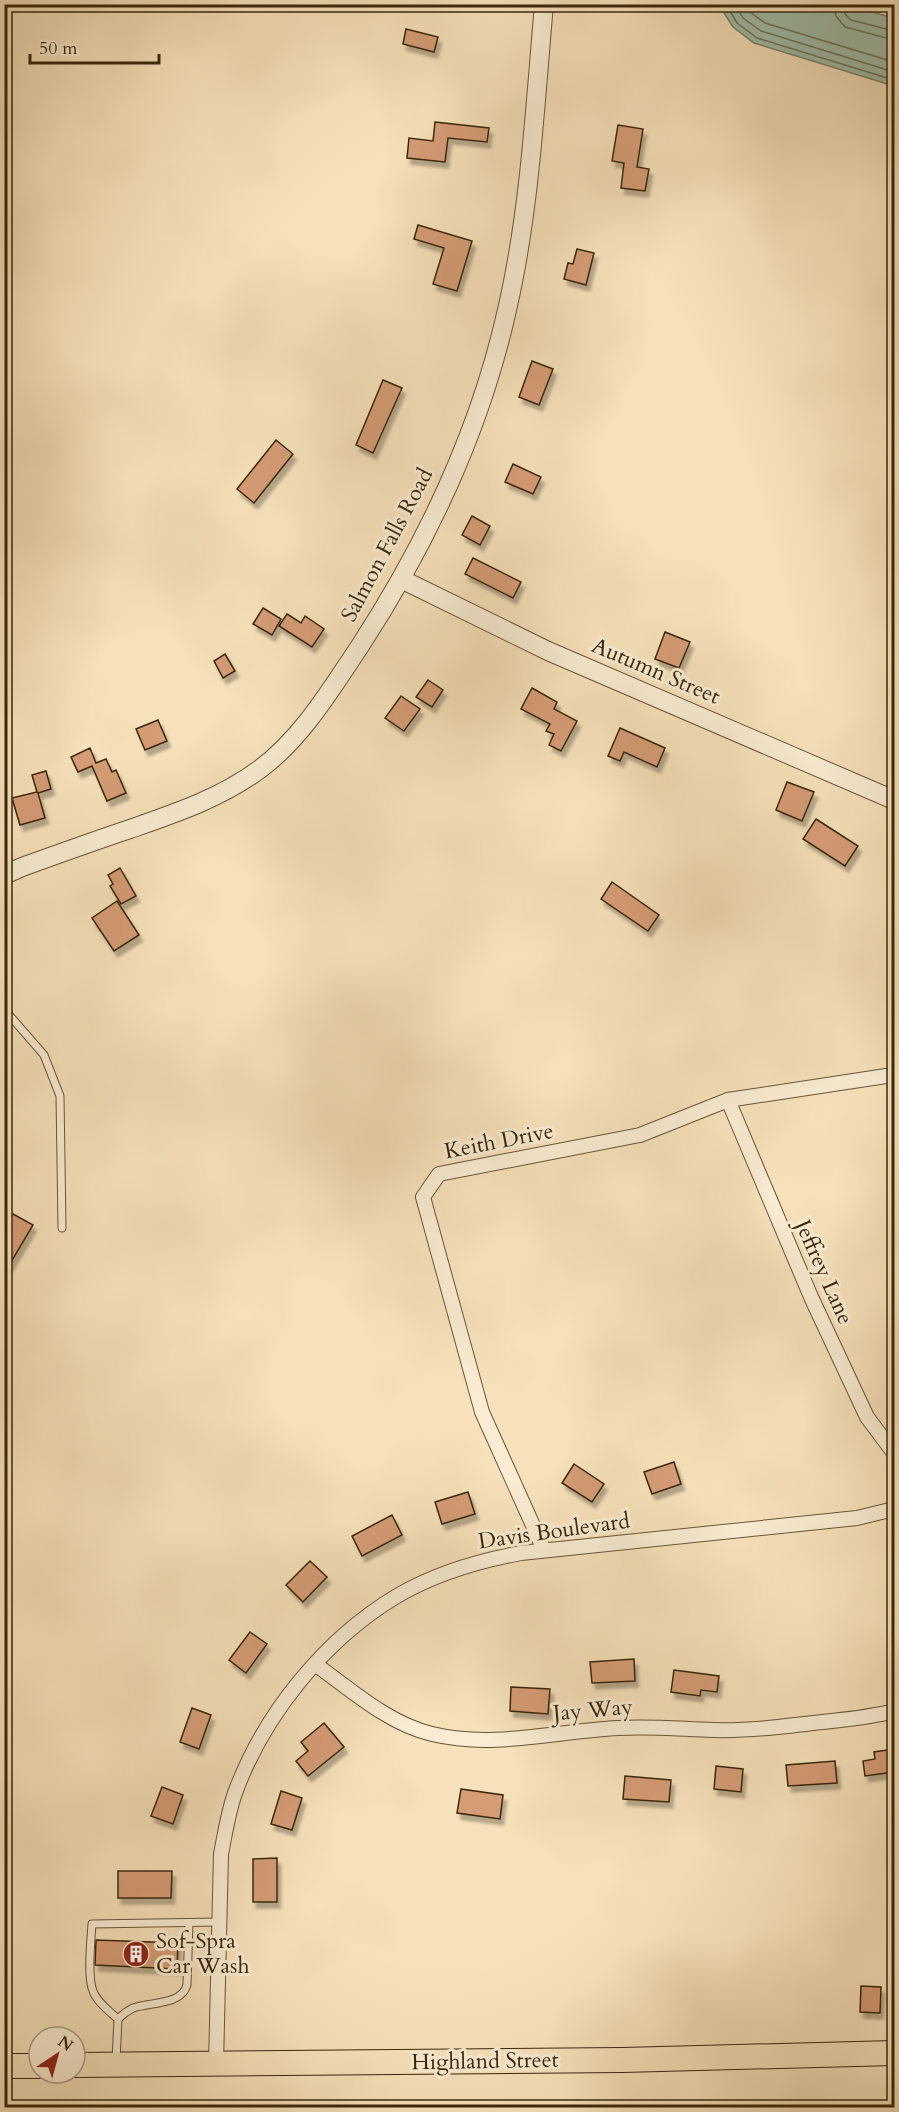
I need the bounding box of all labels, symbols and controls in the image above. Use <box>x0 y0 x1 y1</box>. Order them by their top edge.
scale bar <box>30 27 159 65</box>
text: 50 m <box>39 36 78 61</box>
street label: Salmon Falls Road <box>334 463 440 627</box>
street label: Autumn Street <box>587 630 725 712</box>
street label: Keith Drive <box>442 1116 556 1166</box>
street label: Jeffrey Lane <box>786 1212 860 1329</box>
street label: Davis Boulevard <box>476 1505 632 1556</box>
street label: Jay Way <box>549 1692 634 1729</box>
place label: Sof-Spra Car Wash <box>156 1926 250 1981</box>
building icon: Sof-Spra Car Wash <box>121 1939 151 1969</box>
north arrow <box>27 2025 87 2085</box>
text: N <box>53 2031 77 2057</box>
street label: Highland Street <box>411 2045 559 2077</box>

